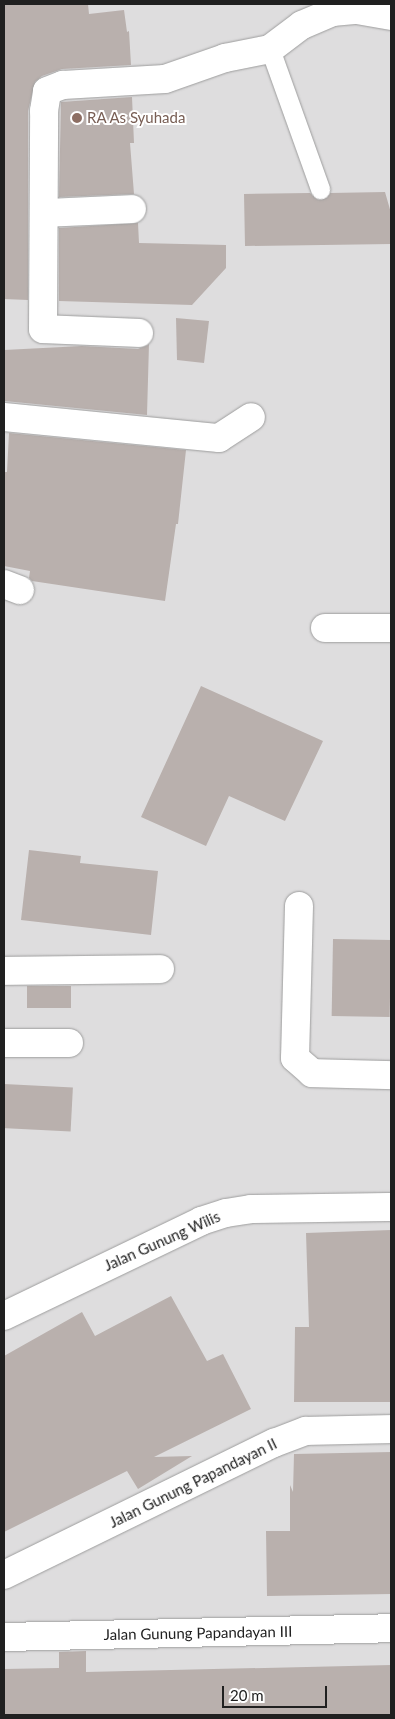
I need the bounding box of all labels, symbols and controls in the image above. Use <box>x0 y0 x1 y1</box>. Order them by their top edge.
place label: RA As Syuhada <box>87 109 186 127</box>
marker: RA As Syuhada <box>71 112 83 124</box>
street label: Jalan Gunung Wilis <box>101 1207 223 1275</box>
street label: Jalan Gunung Papandayan II <box>106 1434 280 1532</box>
street label: Jalan Gunung Papandayan III <box>104 1622 292 1644</box>
scale bar <box>225 1676 330 1708</box>
text: 20 m <box>230 1686 264 1704</box>

